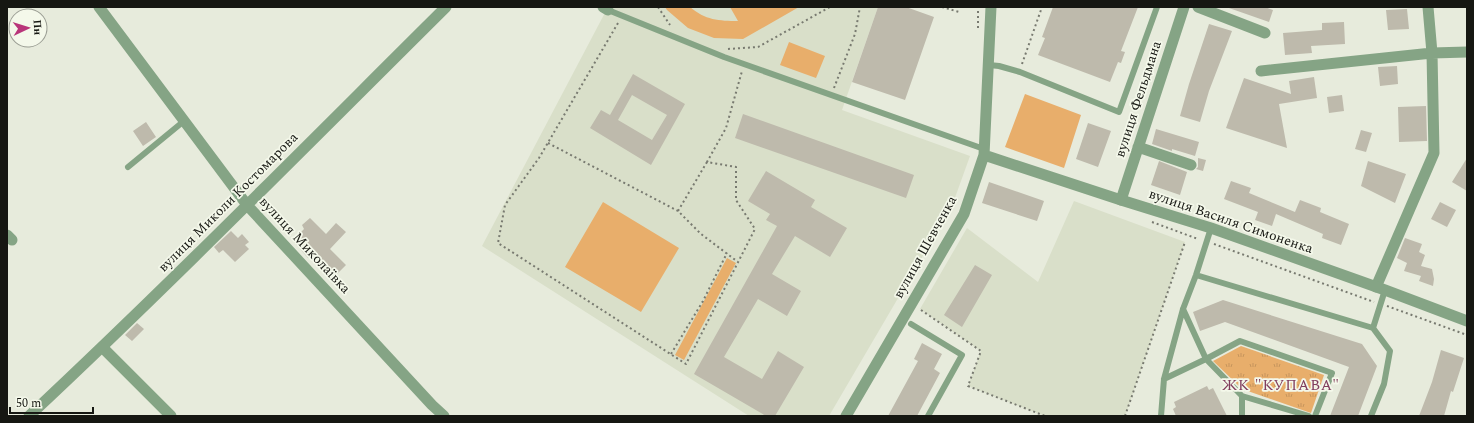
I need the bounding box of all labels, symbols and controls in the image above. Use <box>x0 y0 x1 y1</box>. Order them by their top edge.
north arrow <box>8 8 48 48</box>
text: Пн <box>28 19 47 36</box>
street label: вулиця Фельдмана <box>1109 38 1167 160</box>
street label: вулиця Миколи Костомарова <box>153 127 303 277</box>
street label: вулиця Василя Симоненка <box>1146 183 1316 259</box>
street label: вулиця Миколаївка <box>254 192 356 298</box>
street label: вулиця Шевченка <box>888 192 962 302</box>
district label: ЖК "КУПАВА" <box>1222 374 1340 397</box>
scale bar <box>10 389 93 415</box>
text: 50 m <box>16 394 41 413</box>

